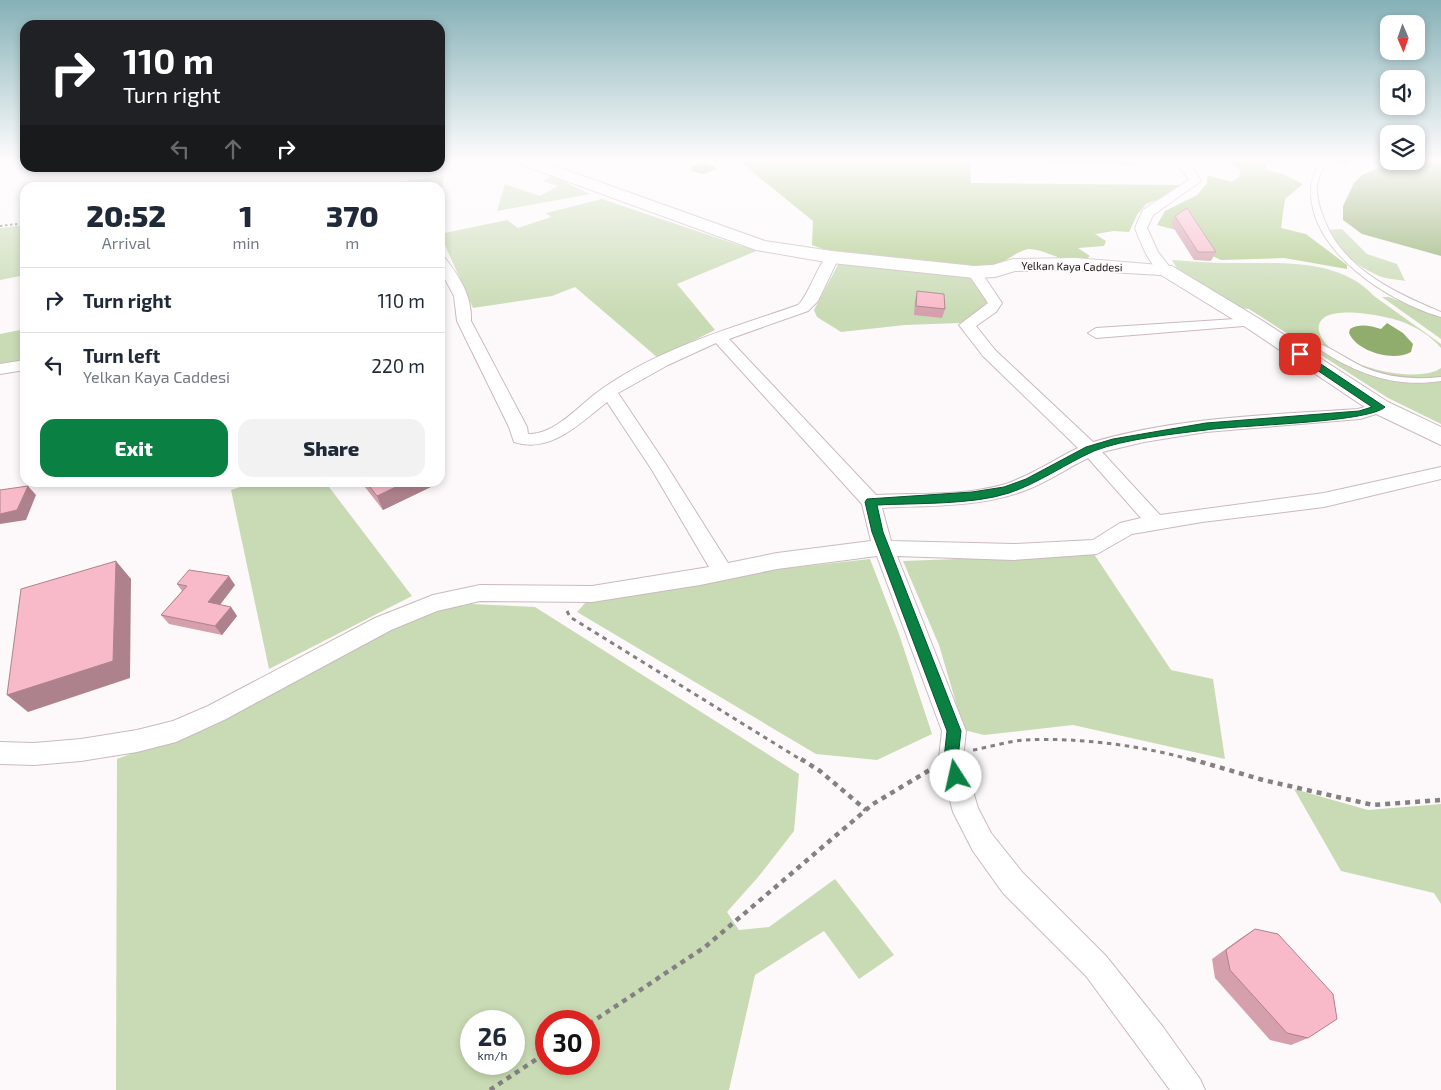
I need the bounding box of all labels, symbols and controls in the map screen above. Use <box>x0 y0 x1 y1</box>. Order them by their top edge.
north arrow <box>1380 15 1425 60</box>
map controls <box>1380 15 1425 170</box>
text: 110 m <box>123 39 214 81</box>
icon: right <box>40 40 105 105</box>
button: sound <box>1380 70 1425 115</box>
text: Turn right <box>123 81 221 107</box>
button: layers <box>1380 125 1425 170</box>
icon: left <box>166 135 194 163</box>
icon: ahead <box>219 135 247 163</box>
icon: right <box>272 135 300 163</box>
text: 20:52 <box>86 197 166 233</box>
text: 1 <box>239 197 253 233</box>
text: 370 <box>326 197 379 233</box>
text: Arrival <box>102 233 151 252</box>
text: min <box>232 233 260 252</box>
text: m <box>345 233 359 252</box>
street label: Yelkan Kaya Caddesi <box>1021 259 1123 273</box>
icon: right <box>40 286 68 314</box>
text: Turn right <box>83 289 171 312</box>
text: 110 m <box>378 289 425 312</box>
pin <box>1279 333 1321 375</box>
icon: arrive <box>1286 340 1314 368</box>
text: Turn left <box>83 344 160 367</box>
icon: left <box>40 351 68 379</box>
text: 220 m <box>371 354 425 377</box>
text: Yelkan Kaya Caddesi <box>83 367 230 386</box>
button: Exit <box>40 419 228 477</box>
button: Share <box>238 419 425 477</box>
position arrow <box>929 749 981 801</box>
speed limit sign: 30 <box>535 1010 600 1075</box>
text: 26 <box>478 1021 507 1051</box>
text: km/h <box>478 1048 507 1062</box>

